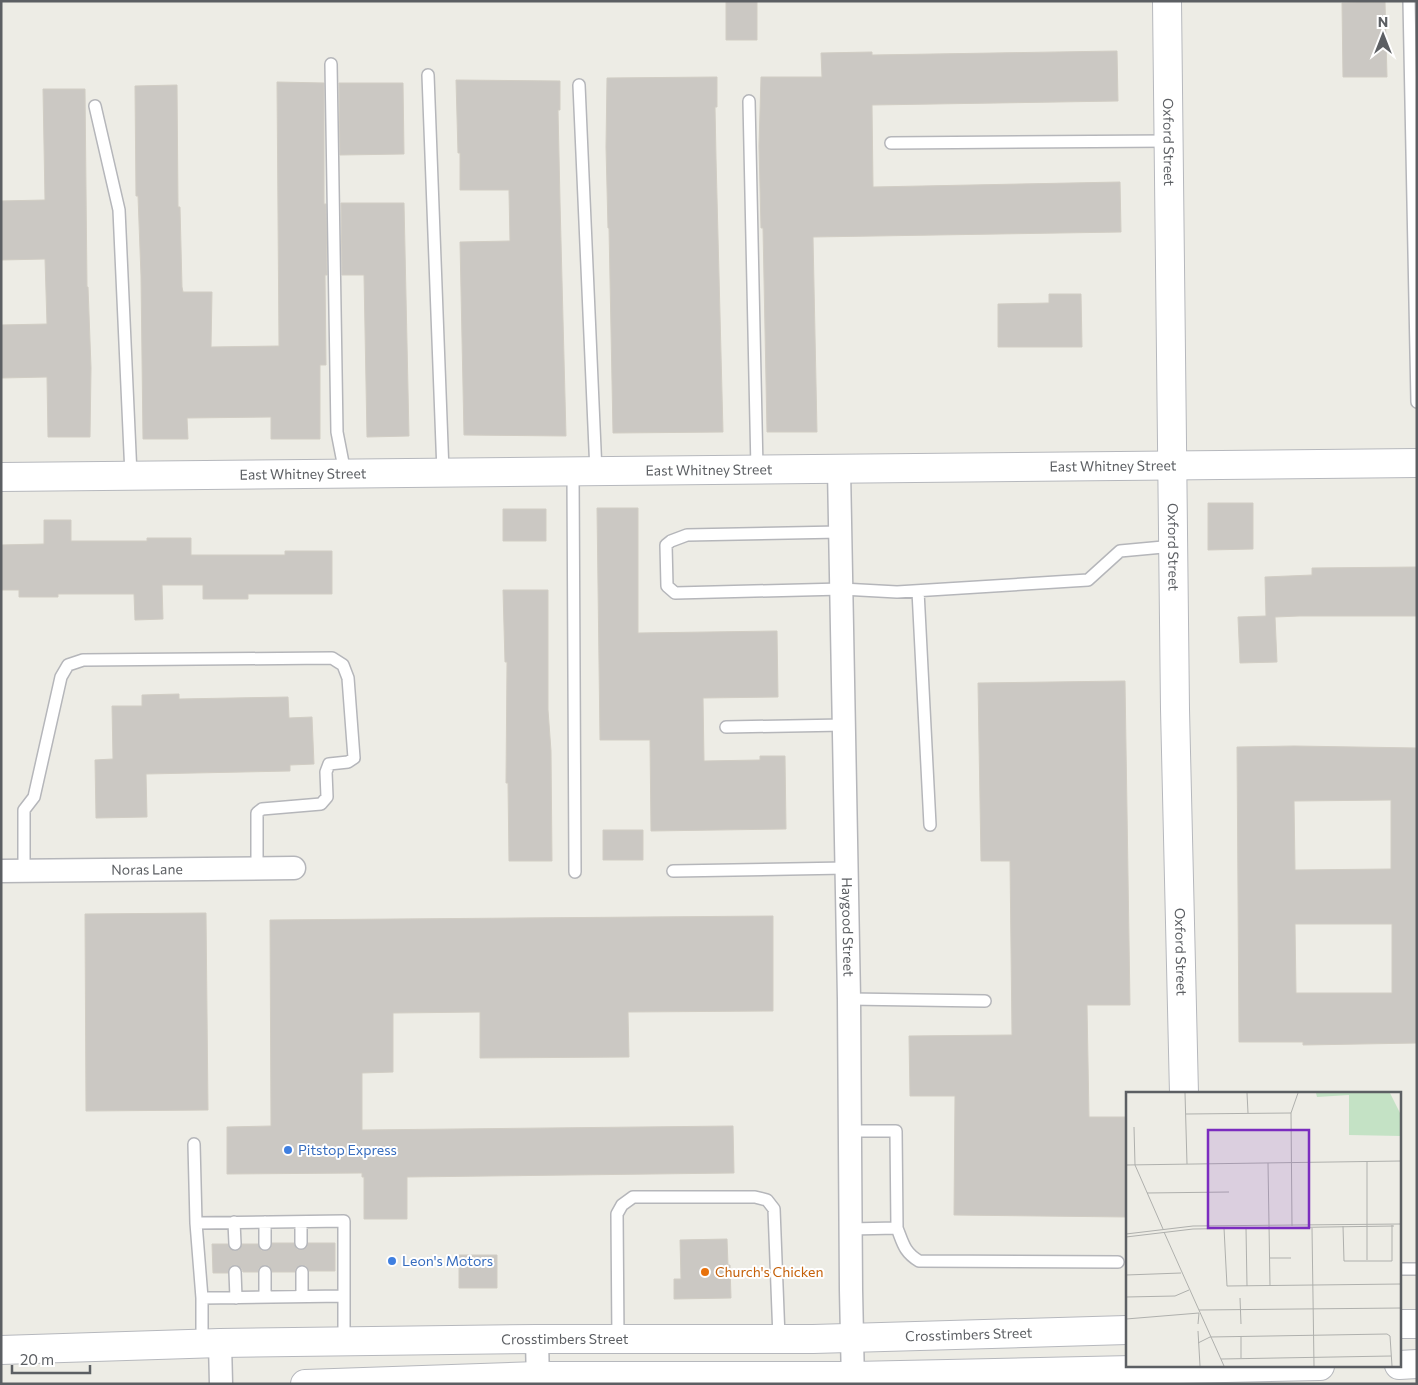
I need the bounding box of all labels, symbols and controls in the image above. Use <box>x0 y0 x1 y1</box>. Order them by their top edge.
north arrow <box>1358 10 1408 60</box>
text: N <box>1378 13 1388 30</box>
street label: Oxford Street <box>1160 98 1178 186</box>
street label: East Whitney Street <box>1049 456 1177 475</box>
street label: East Whitney Street <box>645 460 773 479</box>
street label: East Whitney Street <box>239 464 367 483</box>
street label: Oxford Street <box>1165 503 1183 591</box>
street label: Noras Lane <box>111 860 183 878</box>
street label: Haygood Street <box>839 877 858 977</box>
street label: Oxford Street <box>1172 908 1191 996</box>
inset map <box>1126 1092 1400 1368</box>
place label: Pitstop Express <box>298 1141 397 1158</box>
marker: Pitstop Express <box>282 1144 294 1156</box>
place label: Leon's Motors <box>402 1252 493 1269</box>
marker: Leon's Motors <box>386 1255 398 1267</box>
place label: Church's Chicken <box>715 1263 823 1280</box>
marker: Church's Chicken <box>699 1266 711 1278</box>
street label: Crosstimbers Street <box>905 1324 1033 1344</box>
street label: Crosstimbers Street <box>501 1330 629 1347</box>
scale bar <box>12 1342 90 1374</box>
text: 20 m <box>20 1350 54 1368</box>

